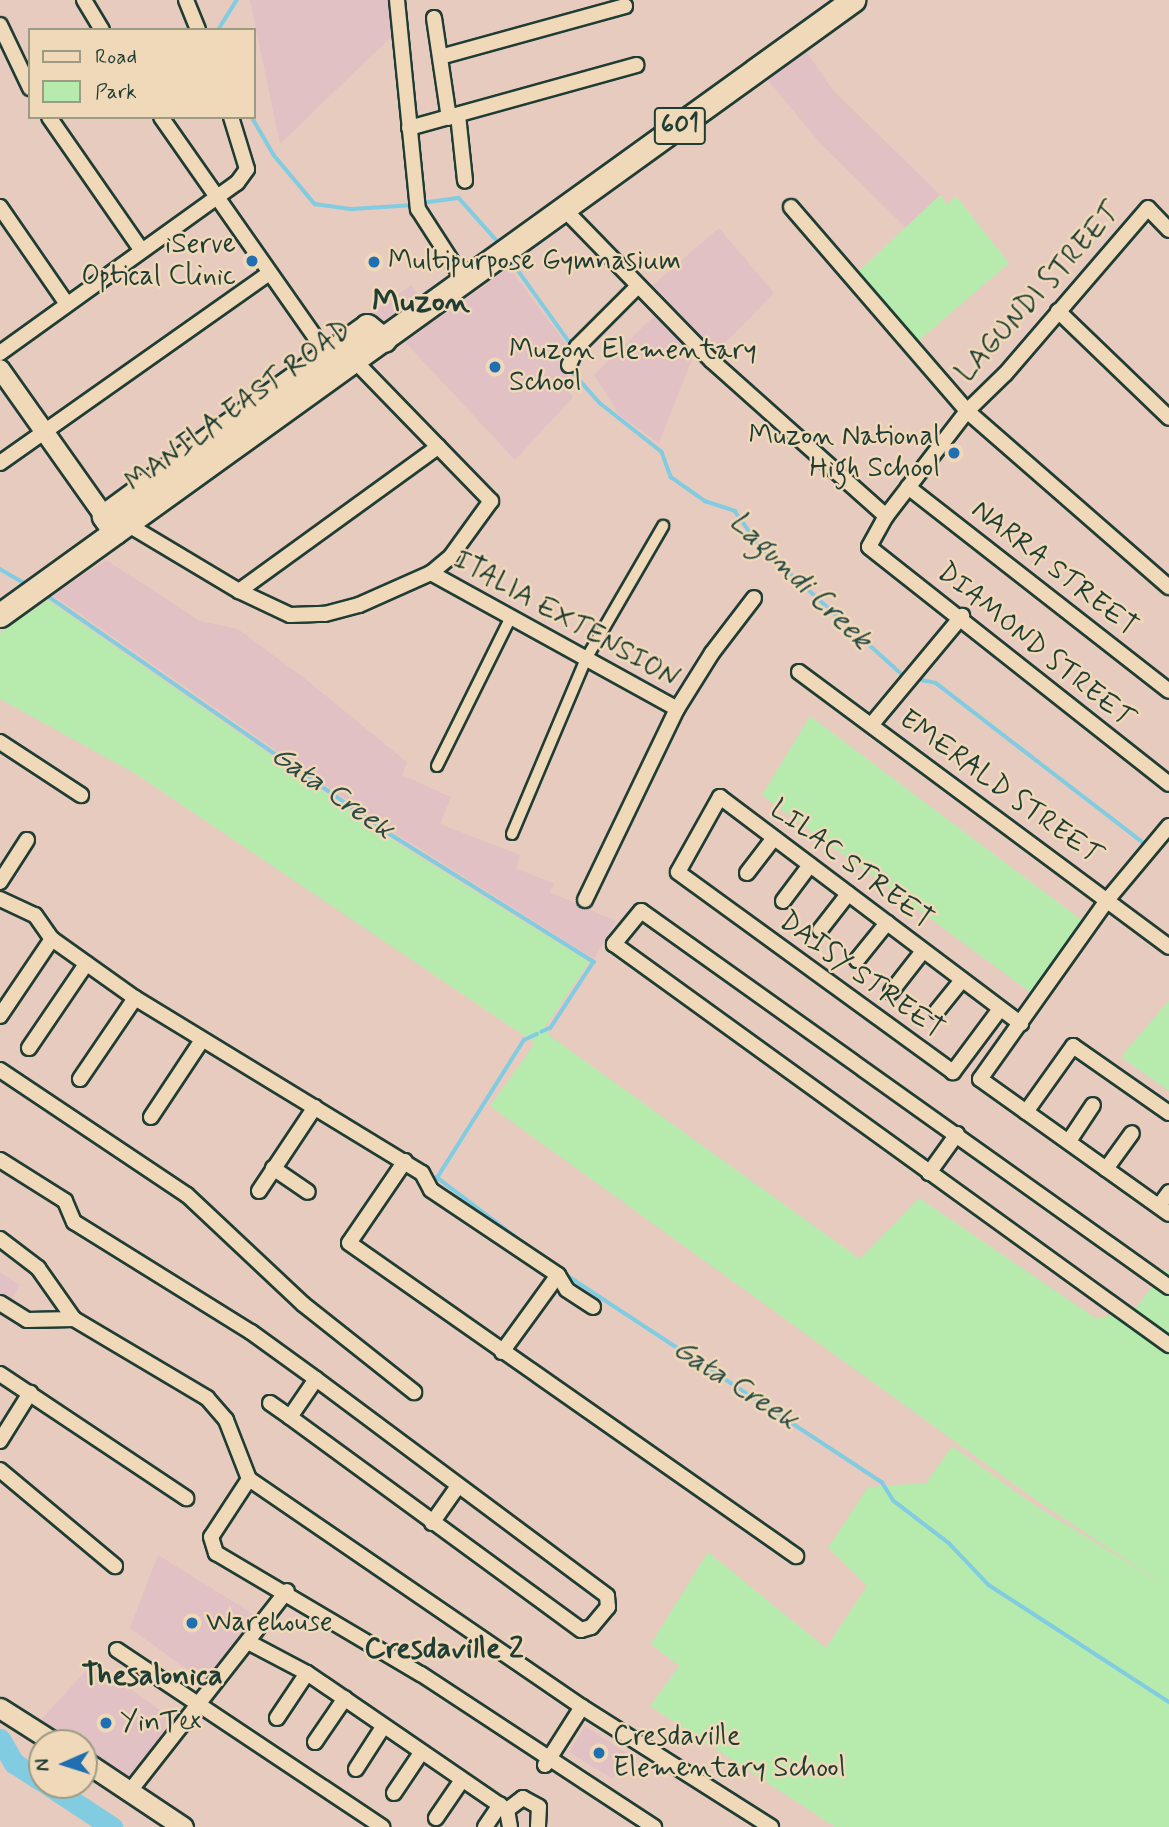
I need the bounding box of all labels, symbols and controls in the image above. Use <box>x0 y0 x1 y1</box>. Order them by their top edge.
legend <box>28 28 256 119</box>
text: Road <box>95 43 137 71</box>
text: Park <box>95 78 137 106</box>
road number: 601 <box>654 104 706 148</box>
street label: LAGUNDI STREET <box>949 196 1129 390</box>
place label: iServe Optical Clinic <box>79 228 236 294</box>
place label: Multipurpose Gymnasium <box>388 245 699 279</box>
marker: iServe Optical Clinic <box>242 251 262 271</box>
marker: Multipurpose Gymnasium <box>366 254 382 270</box>
district label: Muzon <box>372 283 470 321</box>
street label: MANILA EAST ROAD <box>121 315 357 499</box>
place label: Muzon Elementary School <box>509 334 755 400</box>
marker: Muzon Elementary School <box>487 359 503 375</box>
place label: Muzon National High School <box>750 420 940 486</box>
marker: Muzon National High School <box>946 445 962 461</box>
street label: NARRA STREET <box>964 494 1144 644</box>
water label: Lagundi Creek <box>721 503 879 659</box>
street label: ITALIA EXTENSION <box>449 545 683 695</box>
street label: DIAMOND STREET <box>929 556 1141 736</box>
street label: EMERALD STREET <box>891 703 1109 873</box>
water label: Gata Creek <box>264 738 400 848</box>
street label: LILAC STREET <box>763 793 939 937</box>
street label: DAISY STREET <box>772 905 950 1047</box>
water label: Gata Creek <box>666 1331 804 1439</box>
place label: Warehouse <box>206 1606 333 1640</box>
marker: Warehouse <box>184 1615 200 1631</box>
district label: Cresdaville 2 <box>364 1631 524 1667</box>
district label: Thesalonica <box>81 1658 223 1694</box>
place label: YinTex <box>120 1706 201 1740</box>
marker: YinTex <box>98 1715 114 1731</box>
place label: Cresdaville Elementary School <box>613 1720 846 1786</box>
north arrow <box>28 1729 98 1799</box>
marker: Cresdaville Elementary School <box>591 1745 607 1761</box>
text: N <box>31 1758 56 1772</box>

